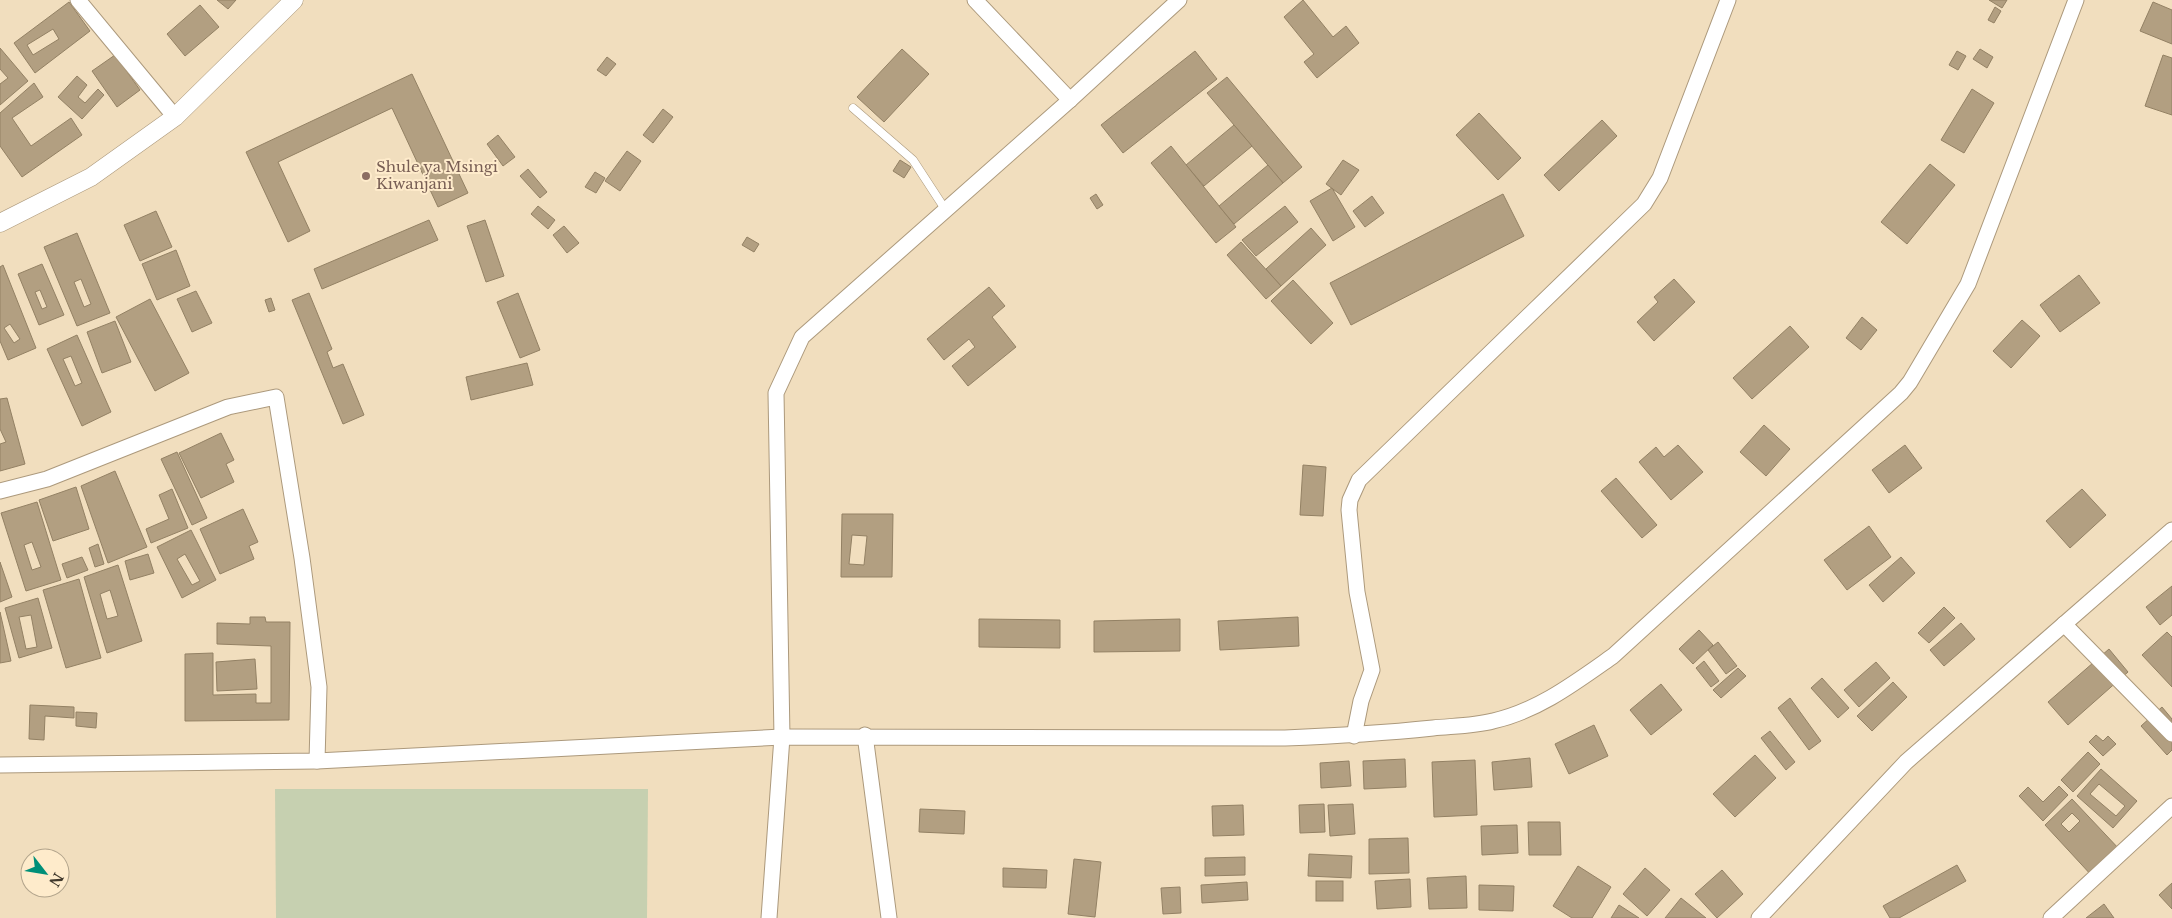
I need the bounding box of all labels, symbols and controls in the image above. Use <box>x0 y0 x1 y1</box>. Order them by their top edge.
place label: Shule ya Msingi Kiwanjani <box>376 157 498 193</box>
marker: Shule ya Msingi Kiwanjani <box>360 170 372 182</box>
north arrow <box>20 848 70 898</box>
text: N <box>45 869 67 890</box>

